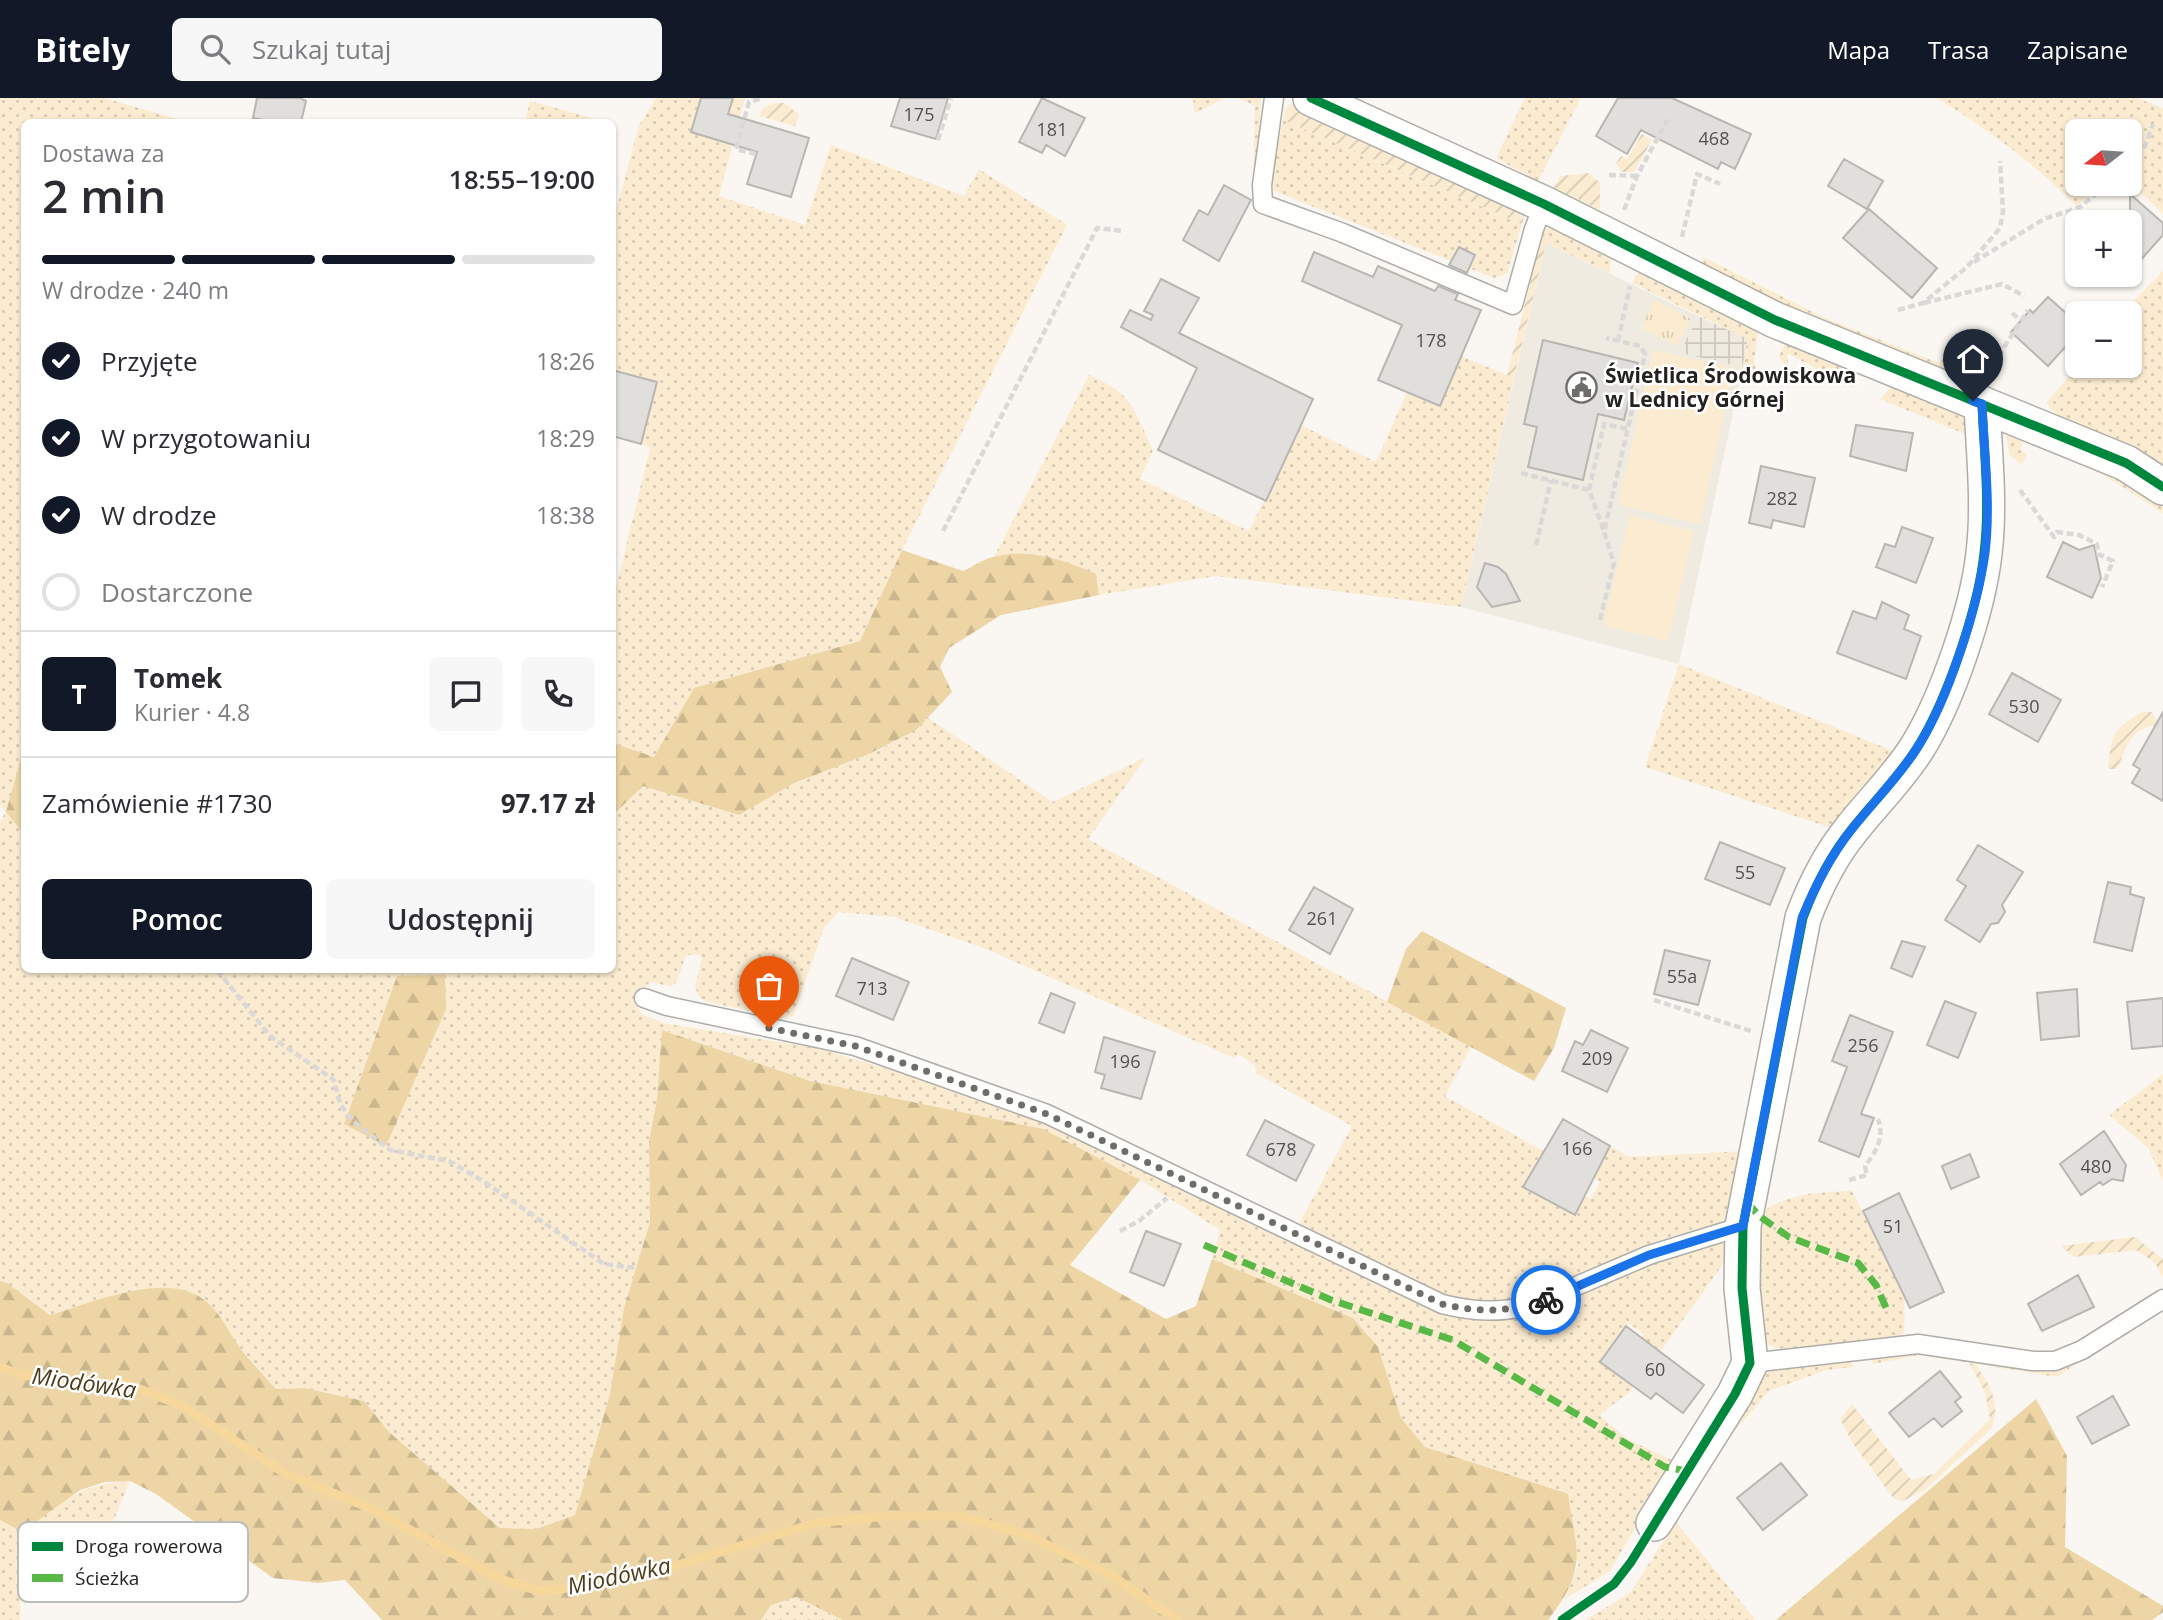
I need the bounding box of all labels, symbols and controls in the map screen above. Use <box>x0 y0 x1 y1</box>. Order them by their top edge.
search box <box>172 18 662 81</box>
text: Bitely <box>35 27 130 72</box>
icon: search <box>196 30 234 68</box>
text: Szukaj tutaj <box>252 31 391 67</box>
text: Mapa <box>1827 33 1890 66</box>
text: Trasa <box>1928 33 1989 66</box>
text: Zapisane <box>2027 33 2128 66</box>
house number: 175 <box>904 102 934 126</box>
house number: 181 <box>1037 117 1067 141</box>
north arrow <box>2065 119 2142 196</box>
map controls <box>2065 119 2142 378</box>
house number: 468 <box>1699 126 1729 150</box>
text: Dostawa za <box>42 137 165 169</box>
text: 18:55–19:00 <box>449 161 595 197</box>
text: 2 min <box>42 164 166 226</box>
button: + <box>2065 210 2142 287</box>
text: W drodze · 240 m <box>42 274 229 306</box>
button: − <box>2065 301 2142 378</box>
house number: 178 <box>1416 328 1446 352</box>
pin <box>1943 329 2003 401</box>
icon: home <box>1954 340 1992 378</box>
icon: check <box>42 342 80 380</box>
text: Przyjęte <box>101 343 198 379</box>
text: 18:26 <box>536 345 595 377</box>
place label: Świetlica Środowiskowa w Lednicy Górnej <box>1605 361 1856 413</box>
public building icon: Świetlica Środowiskowa w Lednicy Górnej <box>1565 371 1599 405</box>
icon: check <box>42 419 80 457</box>
text: W przygotowaniu <box>101 420 311 456</box>
text: 18:29 <box>536 422 595 454</box>
house number: 282 <box>1767 486 1797 510</box>
icon: check <box>42 496 80 534</box>
text: W drodze <box>101 497 217 533</box>
text: 18:38 <box>536 499 595 531</box>
text: Dostarczone <box>101 574 253 610</box>
button: chat <box>429 657 503 731</box>
button: phone <box>521 657 595 731</box>
text: Tomek <box>134 660 222 696</box>
text: T <box>71 676 87 712</box>
house number: 530 <box>2009 694 2039 718</box>
text: Kurier · 4.8 <box>134 696 250 728</box>
text: Zamówienie #1730 <box>42 785 272 821</box>
text: 97.17 zł <box>501 785 595 821</box>
house number: 55 <box>1735 860 1755 884</box>
button: Pomoc <box>42 879 312 959</box>
button: Udostępnij <box>326 879 595 959</box>
house number: 261 <box>1307 906 1337 930</box>
pin <box>739 956 799 1028</box>
house number: 55a <box>1667 964 1697 988</box>
icon: bag <box>750 967 788 1005</box>
house number: 713 <box>857 976 887 1000</box>
house number: 256 <box>1848 1033 1878 1057</box>
house number: 209 <box>1582 1046 1612 1070</box>
house number: 196 <box>1110 1049 1140 1073</box>
house number: 166 <box>1562 1136 1592 1160</box>
house number: 678 <box>1266 1137 1296 1161</box>
house number: 480 <box>2081 1154 2111 1178</box>
house number: 51 <box>1883 1214 1903 1238</box>
courier <box>1511 1265 1581 1335</box>
icon: bike <box>1527 1281 1565 1319</box>
house number: 60 <box>1645 1357 1665 1381</box>
water label: Miodówka <box>30 1359 138 1405</box>
legend <box>18 1522 248 1602</box>
text: Droga rowerowa <box>75 1533 223 1559</box>
water label: Miodówka <box>564 1548 673 1602</box>
text: Ścieżka <box>75 1565 139 1591</box>

